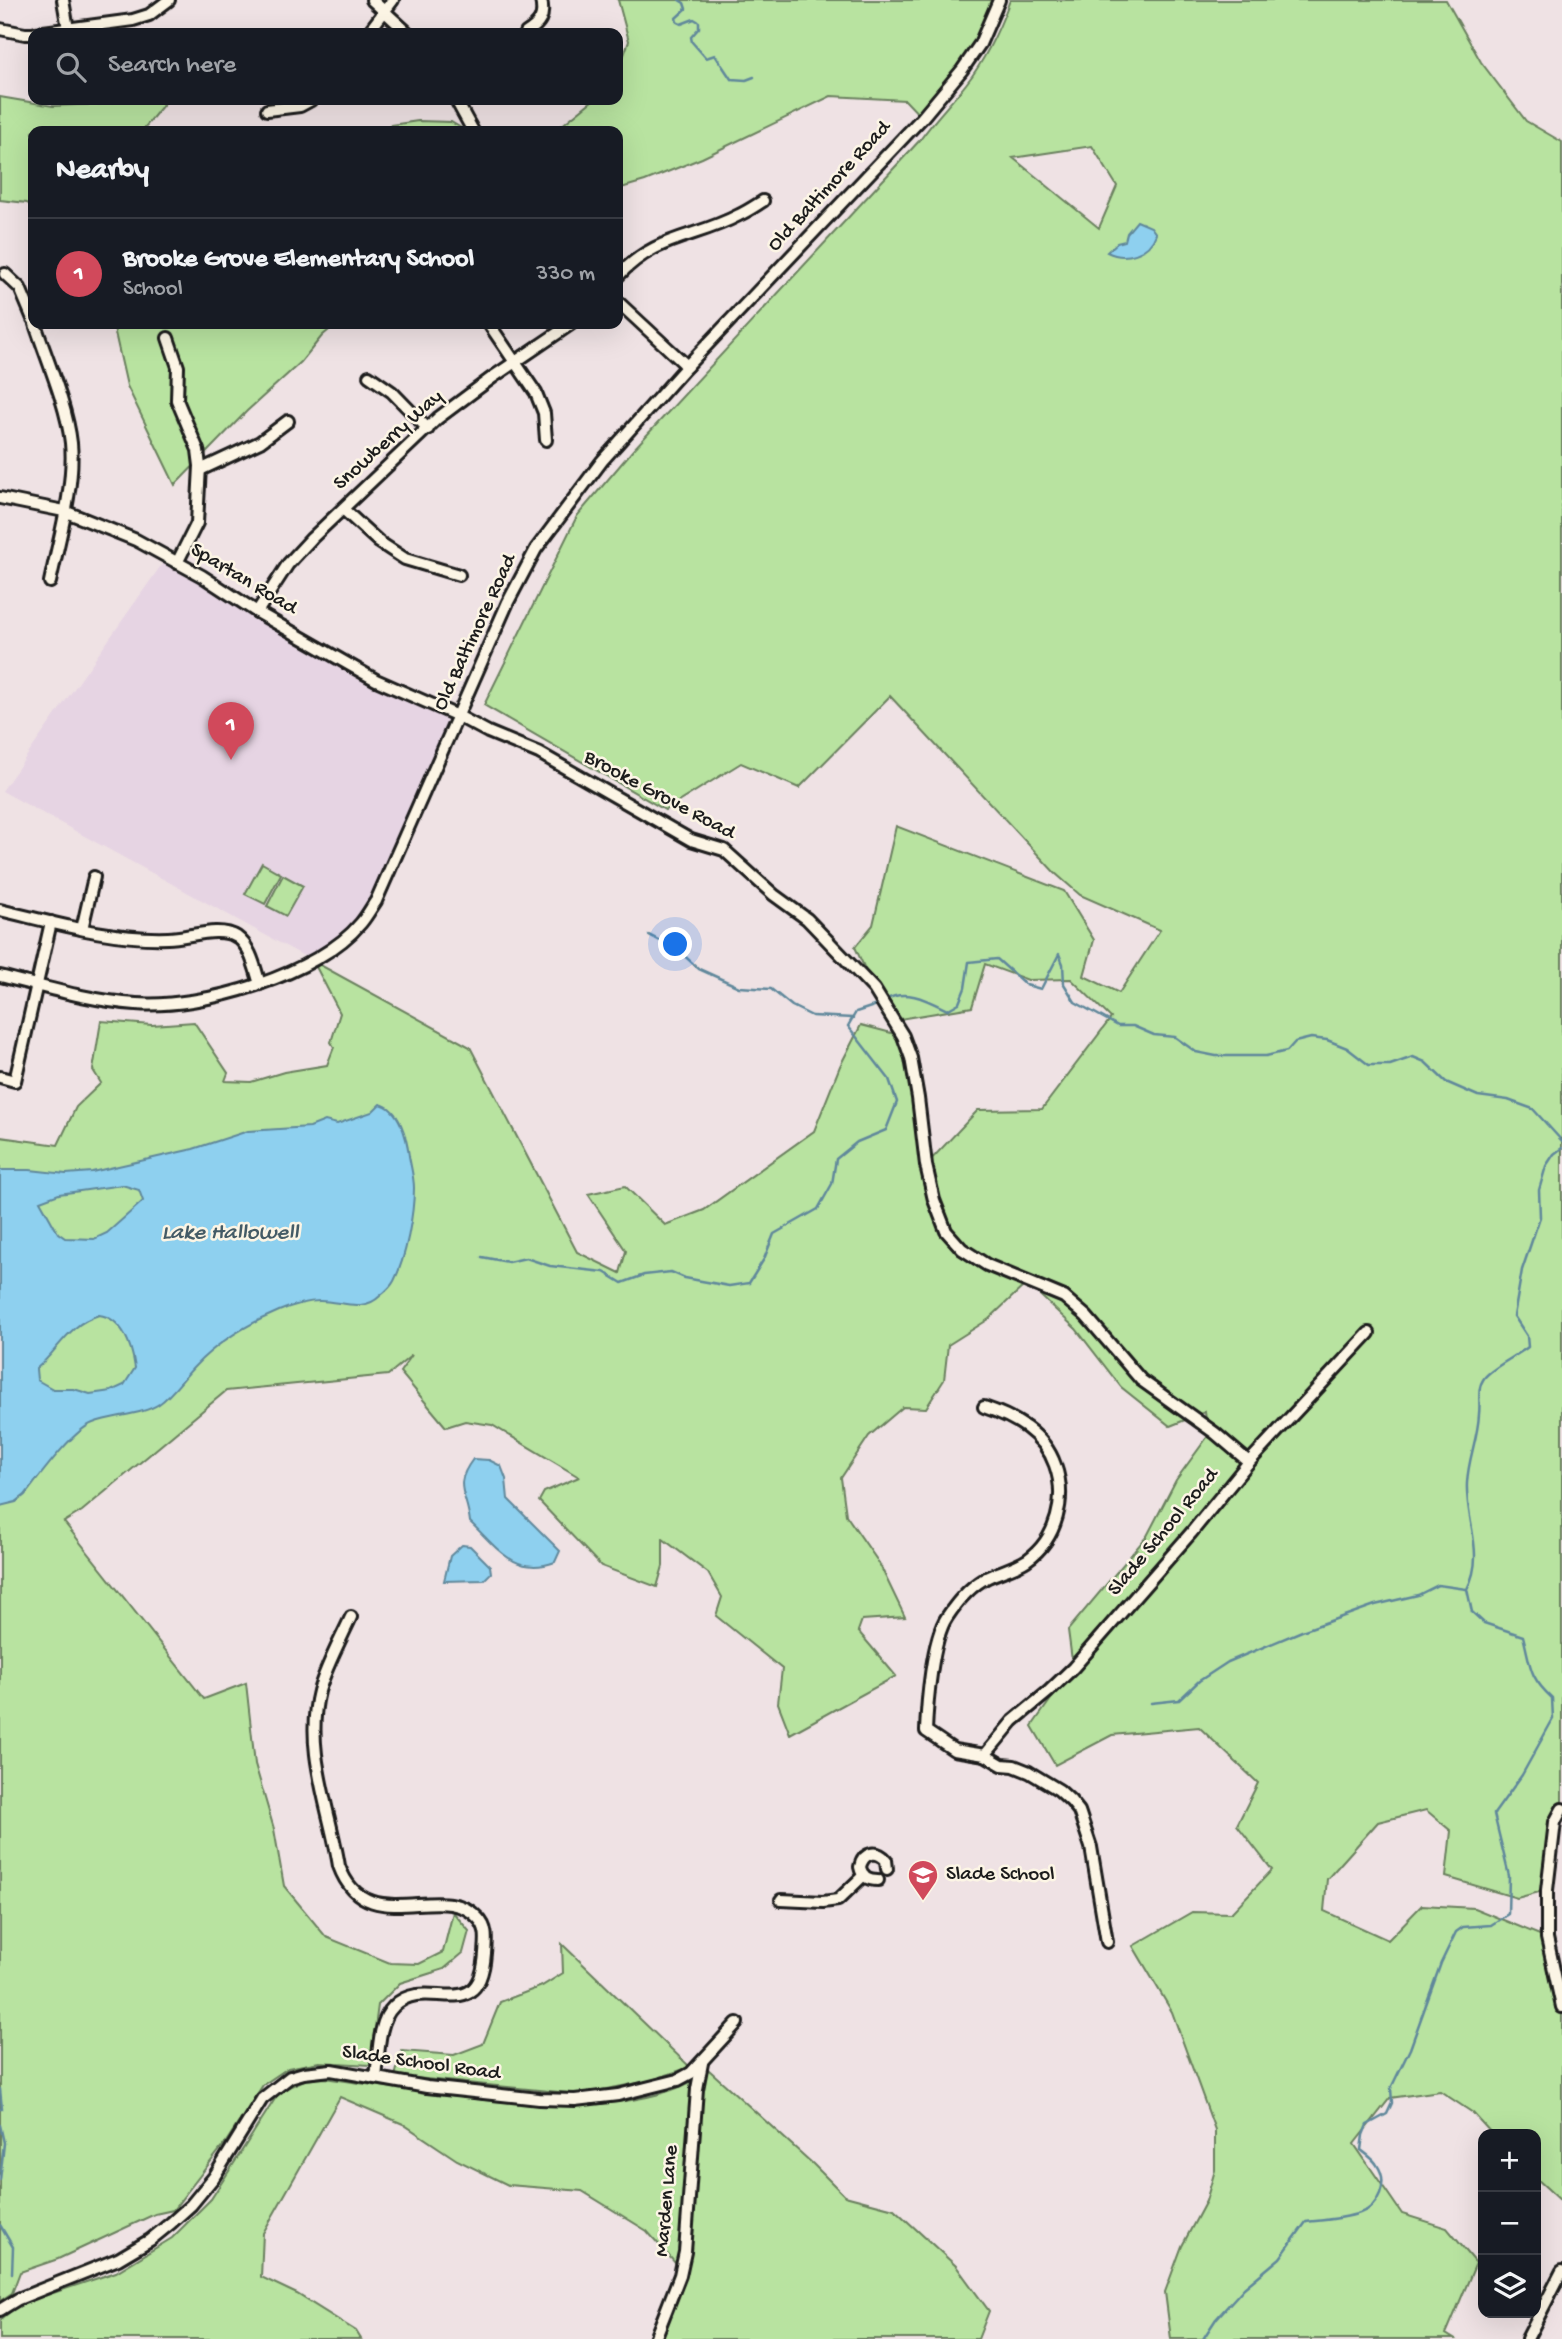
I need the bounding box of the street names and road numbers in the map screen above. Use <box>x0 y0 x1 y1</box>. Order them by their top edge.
street label: Old Baltimore Road <box>763 115 898 258</box>
street label: Snowberry Way <box>329 385 449 497</box>
street label: Spartan Road <box>185 538 302 623</box>
street label: Old Baltimore Road <box>429 549 524 715</box>
street label: Brooke Grove Road <box>578 745 740 847</box>
street label: Slade School Road <box>1103 1463 1226 1602</box>
street label: Slade School Road <box>340 2041 503 2088</box>
street label: Marden Lane <box>651 2143 685 2258</box>

